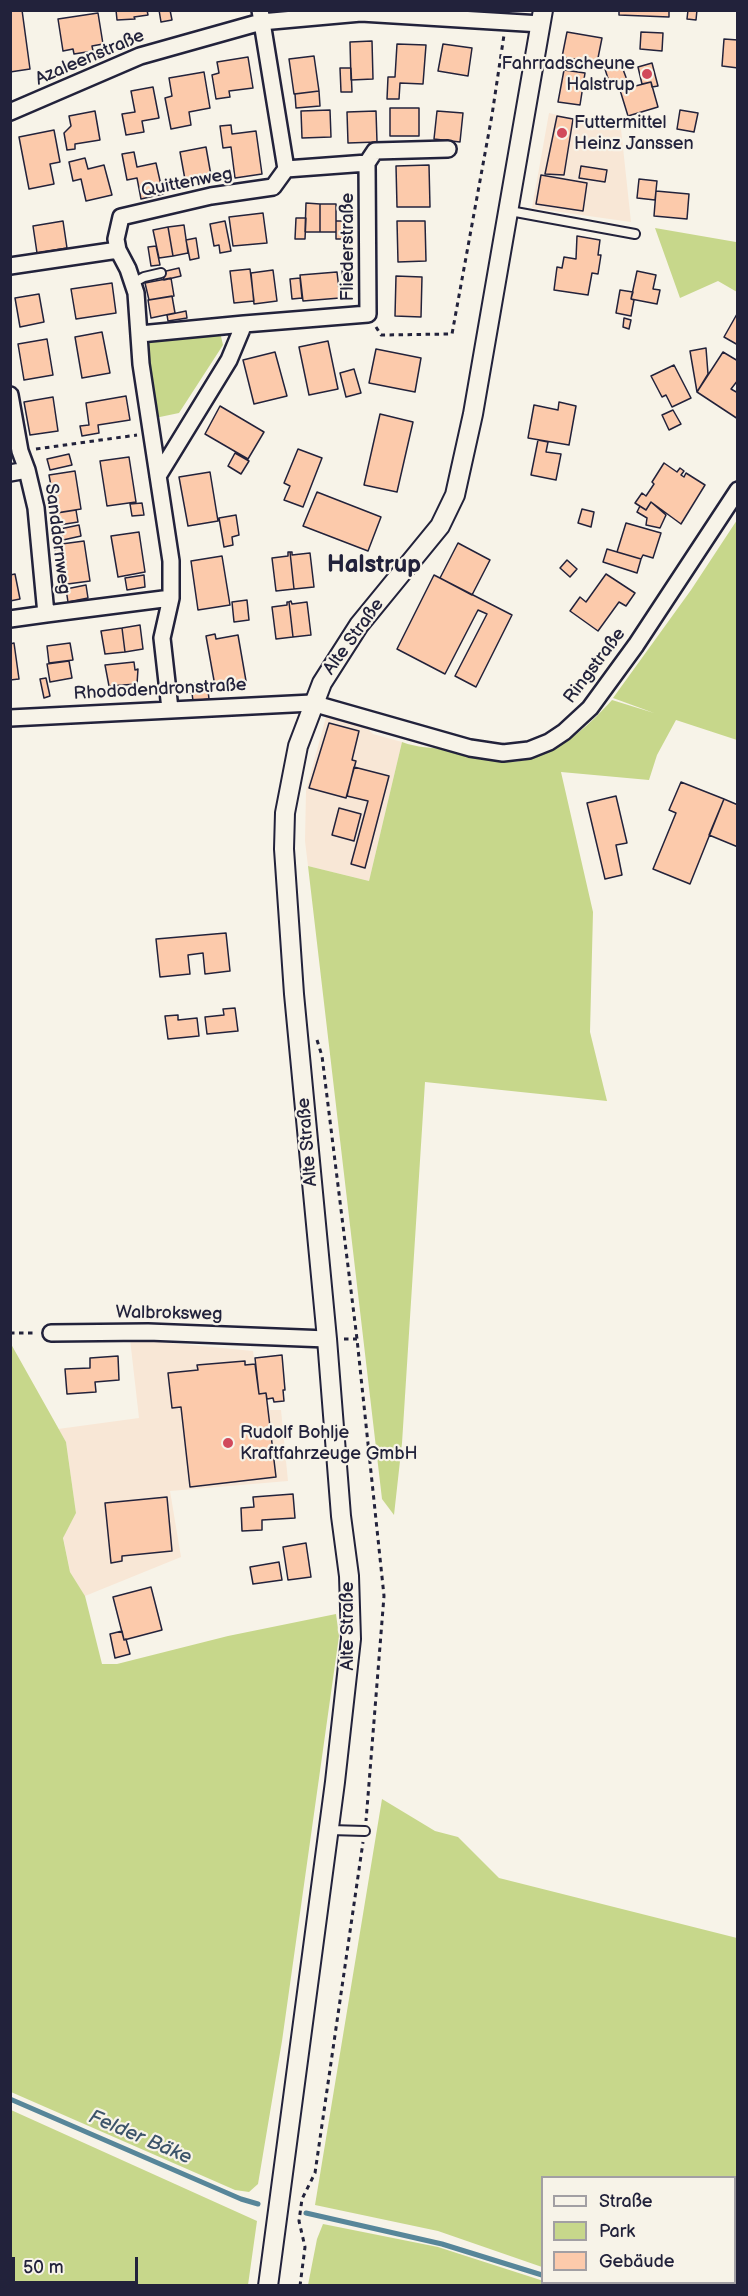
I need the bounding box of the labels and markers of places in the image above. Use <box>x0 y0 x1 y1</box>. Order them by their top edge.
place label: Fahrradscheune Halstrup <box>502 53 635 96</box>
marker: Fahrradscheune Halstrup <box>640 67 654 81</box>
place label: Futtermittel Heinz Janssen <box>574 112 694 154</box>
marker: Futtermittel Heinz Janssen <box>555 126 569 140</box>
place label: Rudolf Bohlje Kraftfahrzeuge GmbH <box>240 1422 418 1464</box>
marker: Rudolf Bohlje Kraftfahrzeuge GmbH <box>221 1436 235 1450</box>

